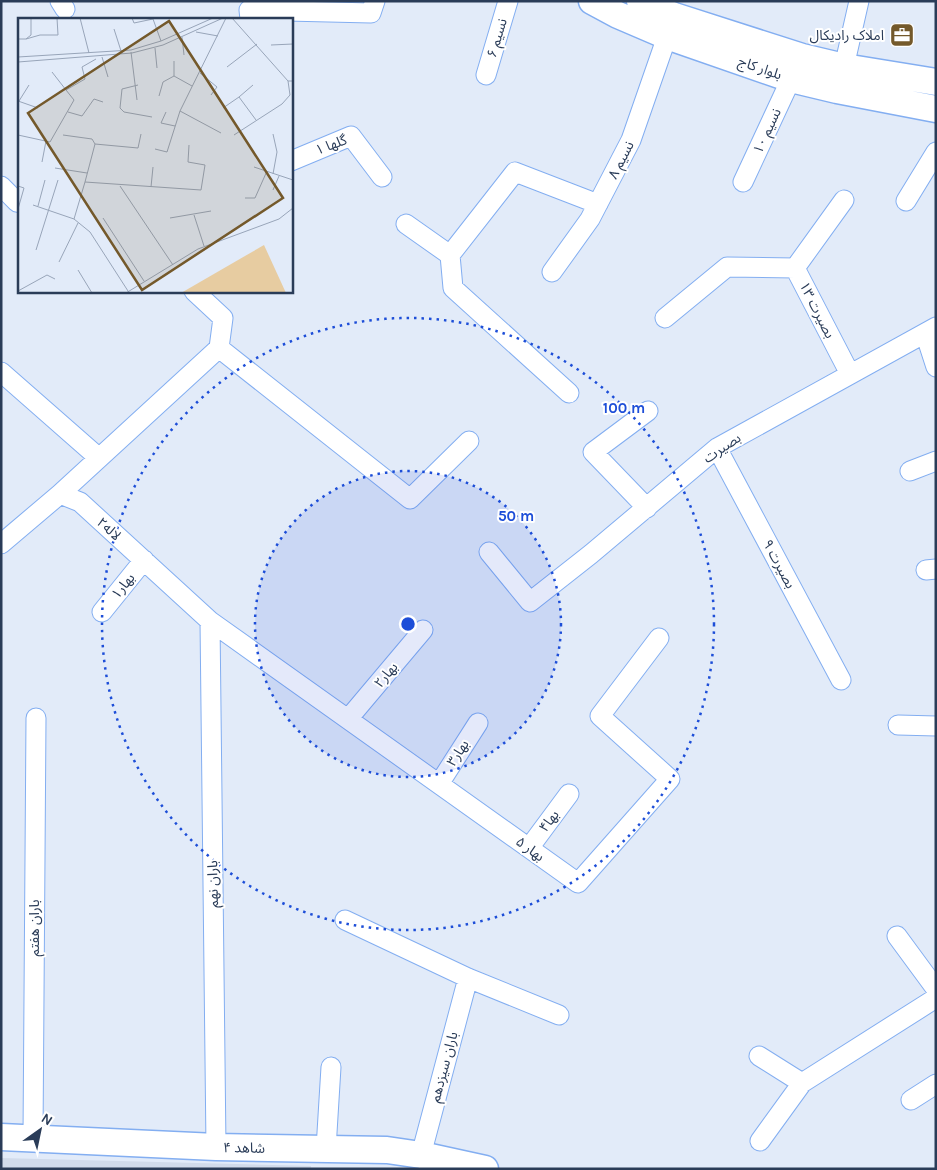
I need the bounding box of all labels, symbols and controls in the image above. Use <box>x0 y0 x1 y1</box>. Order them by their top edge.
street label: نسیم ۶ <box>483 16 513 60</box>
inset map <box>18 18 292 292</box>
office icon: املاک رادیکال <box>889 22 915 48</box>
place label: املاک رادیکال <box>809 27 884 44</box>
street label: بلوار کاج <box>735 53 784 85</box>
street label: نسیم ۱۰ <box>749 105 787 157</box>
street label: گلها ۱ <box>313 131 349 159</box>
street label: نسیم ۸ <box>604 138 640 183</box>
street label: بصیرت ۱۳ <box>796 279 839 341</box>
text: 100 m <box>603 399 645 417</box>
street label: بصیرت <box>700 429 744 467</box>
text: 50 m <box>498 507 534 525</box>
street label: لاله۲ <box>93 514 125 544</box>
street label: بصیرت ۹ <box>759 537 799 592</box>
street label: بهار۱ <box>108 570 139 602</box>
centre of rings <box>399 615 417 633</box>
street label: بهار۲ <box>370 659 402 691</box>
street label: بهار۳ <box>443 736 473 769</box>
street label: بها۴ <box>535 807 563 835</box>
street label: بهار ۵ <box>512 833 548 865</box>
street label: باران نهم <box>204 860 224 908</box>
street label: باران هفتم <box>26 899 45 956</box>
street label: باران سیزدهم <box>426 1029 464 1105</box>
north arrow <box>15 1105 65 1155</box>
text: N <box>38 1110 56 1129</box>
street label: شاهد ۴ <box>223 1139 265 1157</box>

